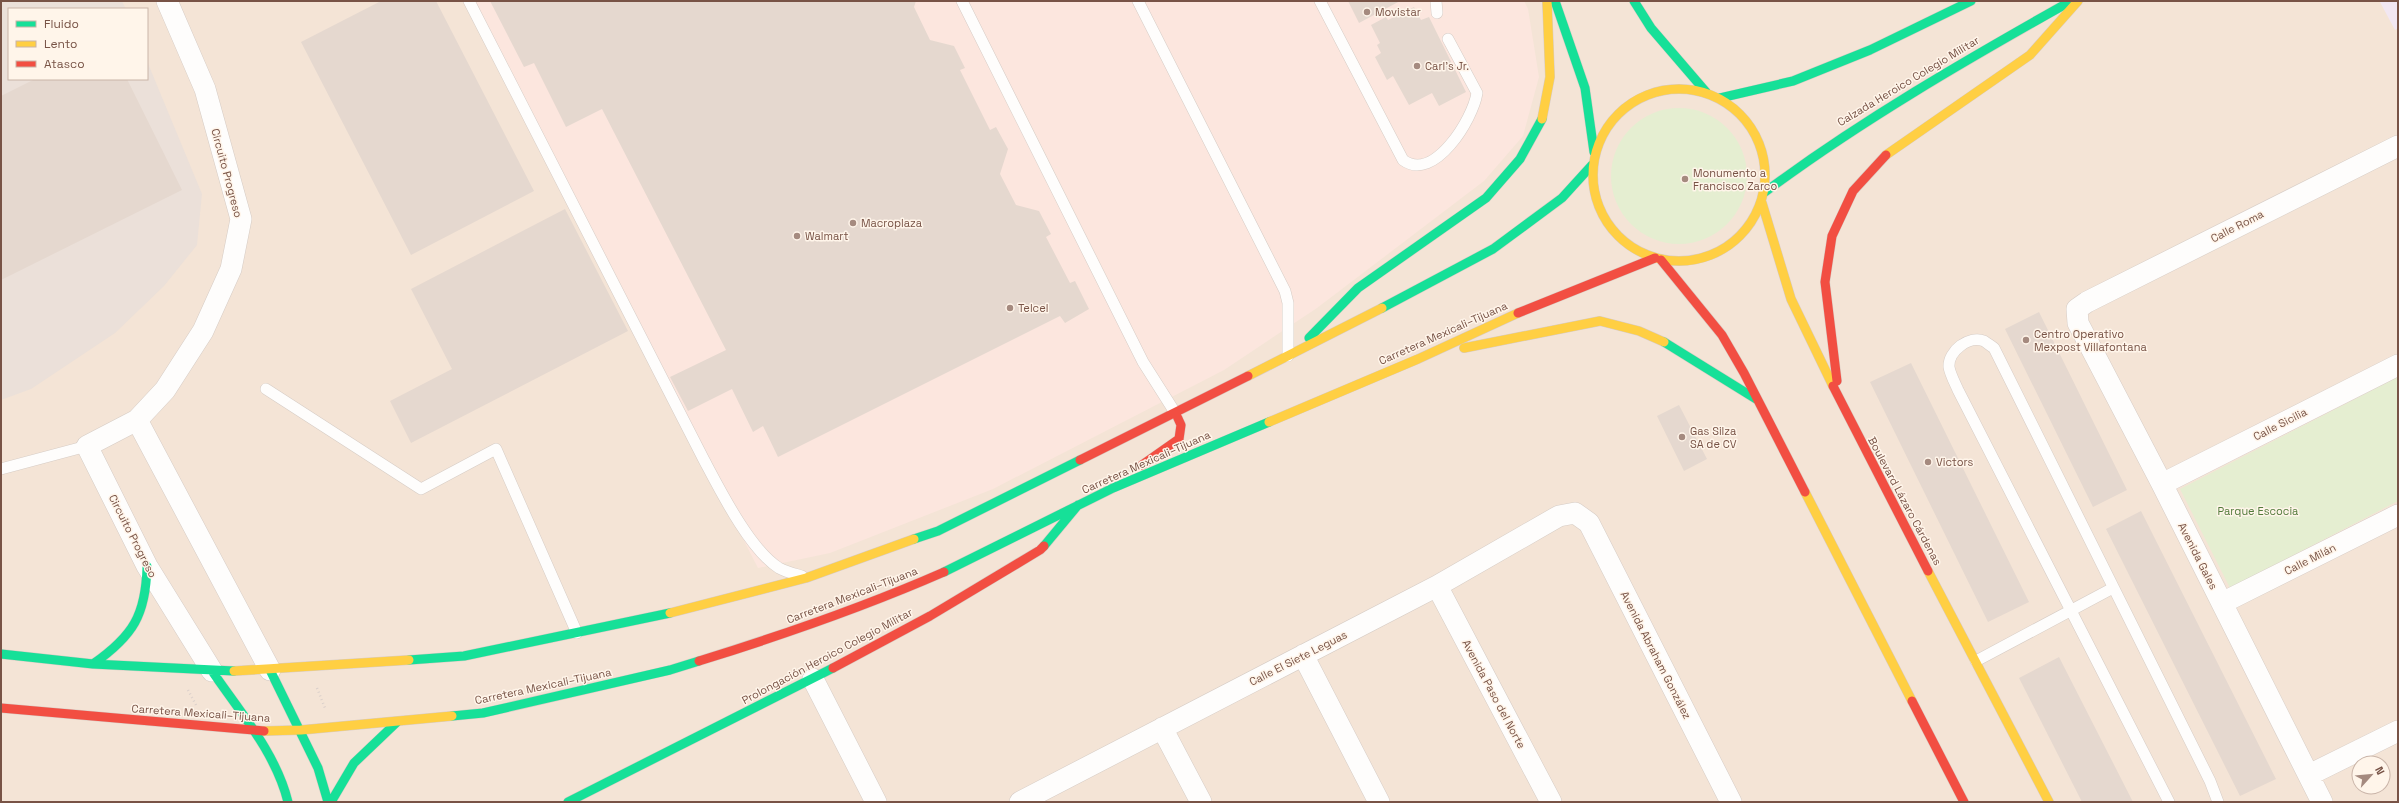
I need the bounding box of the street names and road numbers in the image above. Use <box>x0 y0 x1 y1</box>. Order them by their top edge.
street label: Calzada Heroico Colegio Militar <box>1834 33 1982 129</box>
street label: Circuito Progreso <box>208 127 246 219</box>
street label: Calle Roma <box>2208 206 2266 245</box>
street label: Carretera Mexicali–Tijuana <box>1377 298 1510 368</box>
street label: Calle Sicilia <box>2251 404 2310 444</box>
street label: Carretera Mexicali–Tijuana <box>1080 427 1213 497</box>
street label: Boulevard Lázaro Cárdenas <box>1865 434 1945 568</box>
street label: Circuito Progreso <box>106 492 160 580</box>
street label: Avenida Gales <box>2175 520 2221 592</box>
street label: Calle Milán <box>2282 540 2338 578</box>
street label: Carretera Mexicali–Tijuana <box>785 563 920 626</box>
street label: Avenida Abraham González <box>1618 589 1695 722</box>
street label: Prolongación Heroico Colegio Militar <box>739 605 915 707</box>
street label: Calle El Siete Leguas <box>1247 627 1350 689</box>
street label: Avenida Paso del Norte <box>1459 637 1529 751</box>
street label: Carretera Mexicali–Tijuana <box>474 665 613 707</box>
street label: Carretera Mexicali–Tijuana <box>131 701 272 725</box>

